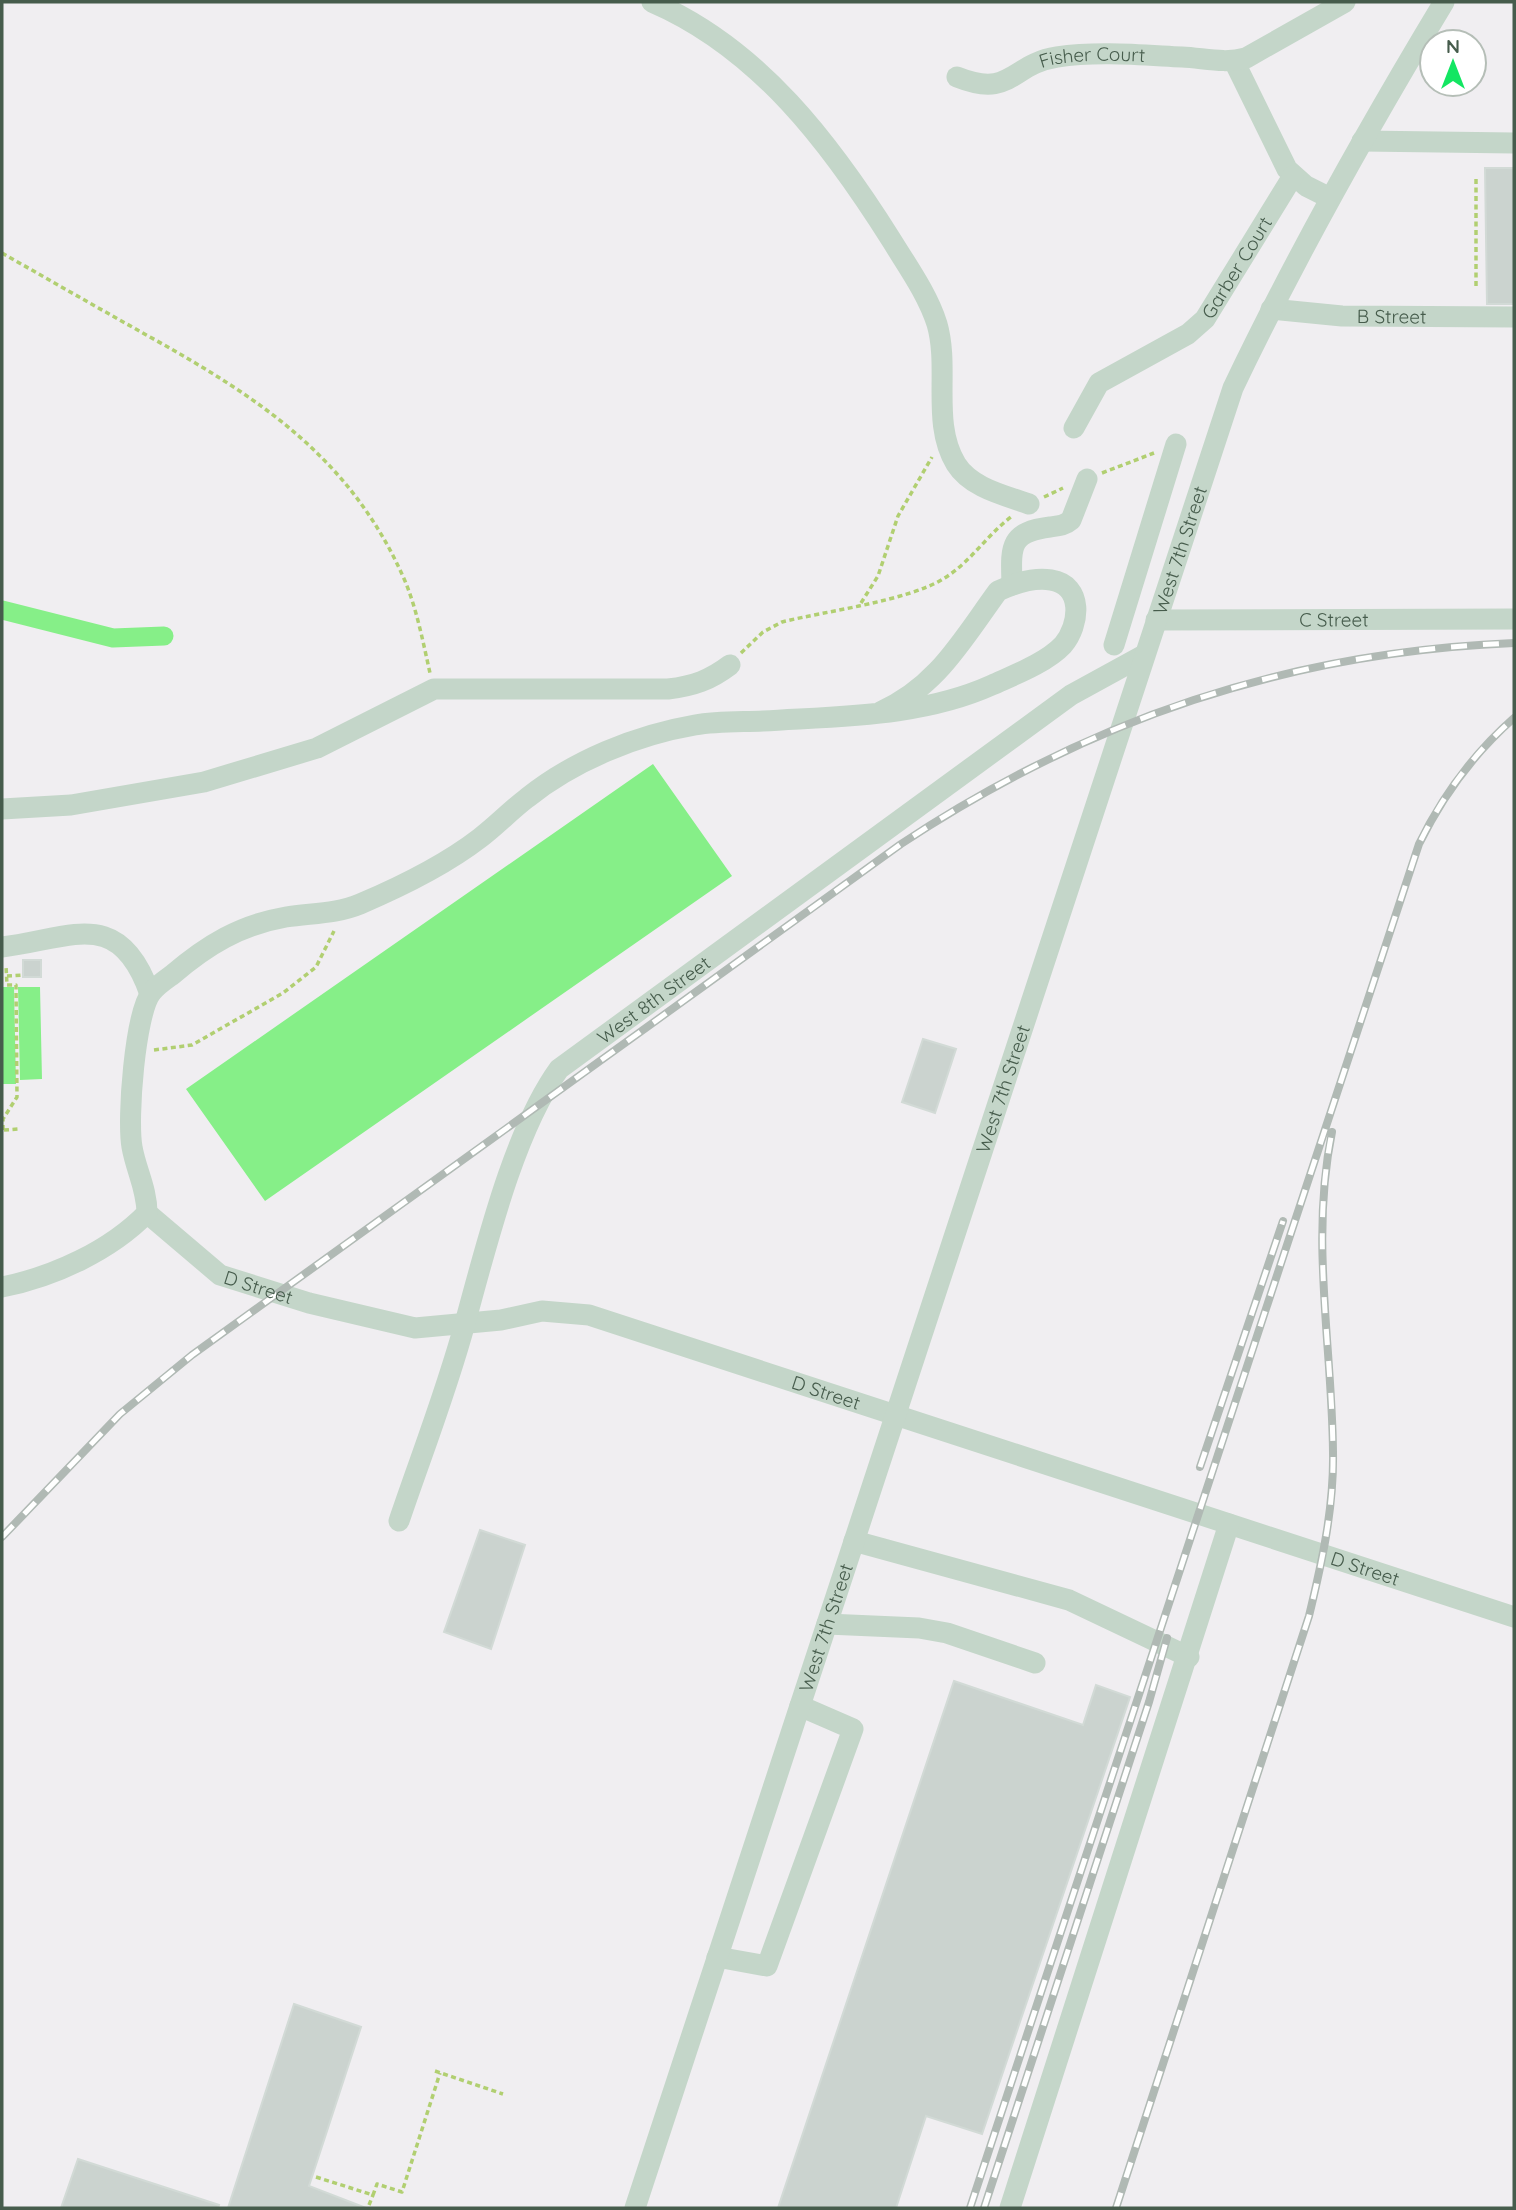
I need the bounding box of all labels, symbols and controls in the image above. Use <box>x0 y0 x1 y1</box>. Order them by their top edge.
north arrow <box>1418 28 1488 98</box>
text: N <box>1446 34 1460 58</box>
street label: Fisher Court <box>1036 42 1146 73</box>
street label: Garber Court <box>1196 212 1277 323</box>
street label: B Street <box>1357 304 1427 328</box>
street label: West 7th Street <box>1147 483 1212 617</box>
street label: C Street <box>1299 607 1369 632</box>
street label: West 8th Street <box>592 951 715 1049</box>
street label: West 7th Street <box>970 1022 1035 1156</box>
street label: D Street <box>221 1265 296 1309</box>
street label: D Street <box>789 1370 864 1415</box>
street label: D Street <box>1328 1546 1403 1591</box>
street label: West 7th Street <box>793 1560 858 1695</box>

